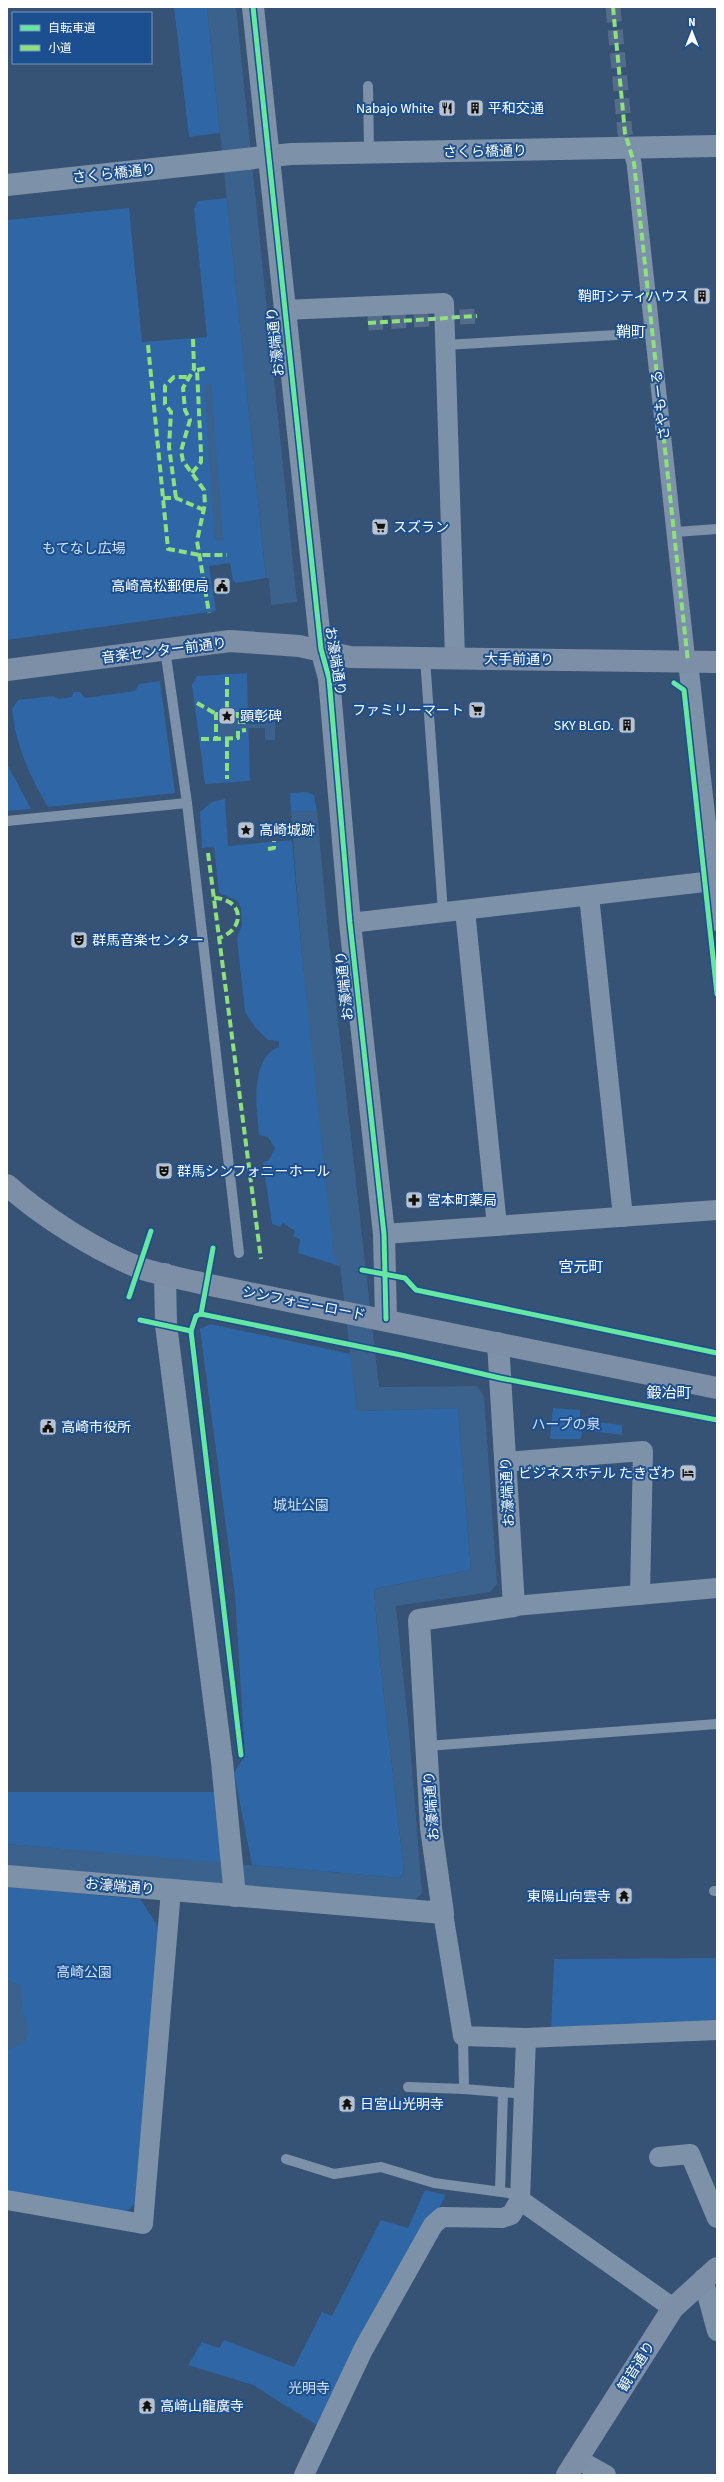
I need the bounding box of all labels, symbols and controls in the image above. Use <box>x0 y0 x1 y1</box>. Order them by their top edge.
legend <box>12 12 152 64</box>
north arrow <box>672 12 712 52</box>
text: N <box>688 15 696 30</box>
text: 自転車道 <box>48 20 96 37</box>
text: 小道 <box>48 40 72 57</box>
restaurant icon: Nabajo White <box>437 98 457 118</box>
building icon: 平和交通 <box>465 98 485 118</box>
place label: Nabajo White <box>356 99 434 119</box>
place label: 平和交通 <box>488 99 544 119</box>
street label: さくら橋通り <box>443 141 527 163</box>
street label: さくら橋通り <box>71 160 157 188</box>
building icon: 鞘町シティハウス <box>692 286 712 306</box>
place label: 鞘町シティハウス <box>578 287 689 307</box>
street label: お濠端通り <box>262 306 290 378</box>
district label: 鞘町 <box>616 322 646 343</box>
street label: さやもーる <box>647 369 675 441</box>
supermarket icon: スズラン <box>370 517 390 537</box>
place label: スズラン <box>393 518 449 538</box>
park label: もてなし広場 <box>42 539 126 559</box>
public building icon: 高崎高松郵便局 <box>212 576 232 596</box>
place label: 高崎高松郵便局 <box>111 577 209 597</box>
street label: お濠端通り <box>320 625 350 697</box>
street label: 音楽センター前通り <box>100 633 228 669</box>
street label: 大手前通り <box>484 649 554 671</box>
supermarket icon: ファミリーマート <box>467 700 487 720</box>
place label: ファミリーマート <box>352 701 464 721</box>
place icon: 顕彰碑 <box>217 706 237 726</box>
place label: 顕彰碑 <box>240 707 282 727</box>
building icon: SKY BLGD. <box>617 715 637 735</box>
place label: SKY BLGD. <box>554 716 614 736</box>
place icon: 高崎城跡 <box>236 820 256 840</box>
place label: 高崎城跡 <box>259 821 315 841</box>
theatre icon: 群馬音楽センター <box>69 930 89 950</box>
place label: 群馬音楽センター <box>92 931 204 951</box>
street label: お濠端通り <box>331 950 359 1022</box>
theatre icon: 群馬シンフォニーホール <box>154 1161 174 1181</box>
place label: 群馬シンフォニーホール <box>177 1162 331 1182</box>
pharmacy icon: 宮本町薬局 <box>404 1190 424 1210</box>
place label: 宮本町薬局 <box>427 1191 497 1211</box>
district label: 宮元町 <box>558 1257 604 1278</box>
street label: シンフォニーロード <box>240 1282 367 1326</box>
district label: 鍛冶町 <box>646 1383 692 1404</box>
park label: ハープの泉 <box>531 1415 601 1435</box>
public building icon: 高崎市役所 <box>38 1417 58 1437</box>
place label: 高崎市役所 <box>61 1418 131 1438</box>
street label: お濠端通り <box>496 1456 520 1527</box>
hotel icon: ビジネスホテル たきざわ <box>678 1463 698 1483</box>
place label: ビジネスホテル たきざわ <box>518 1464 675 1484</box>
park label: 城址公園 <box>273 1496 329 1516</box>
street label: お濠端通り <box>420 1770 444 1842</box>
street label: お濠端通り <box>84 1874 156 1900</box>
temple icon: 東陽山向雲寺 <box>614 1886 634 1906</box>
place label: 東陽山向雲寺 <box>527 1887 611 1907</box>
park label: 高崎公園 <box>56 1963 112 1983</box>
temple icon: 日宮山光明寺 <box>337 2094 357 2114</box>
place label: 日宮山光明寺 <box>360 2095 444 2115</box>
street label: 観音通り <box>614 2337 660 2396</box>
park label: 光明寺 <box>288 2379 330 2399</box>
temple icon: 高﨑山龍廣寺 <box>137 2396 157 2416</box>
place label: 高﨑山龍廣寺 <box>160 2397 244 2417</box>

